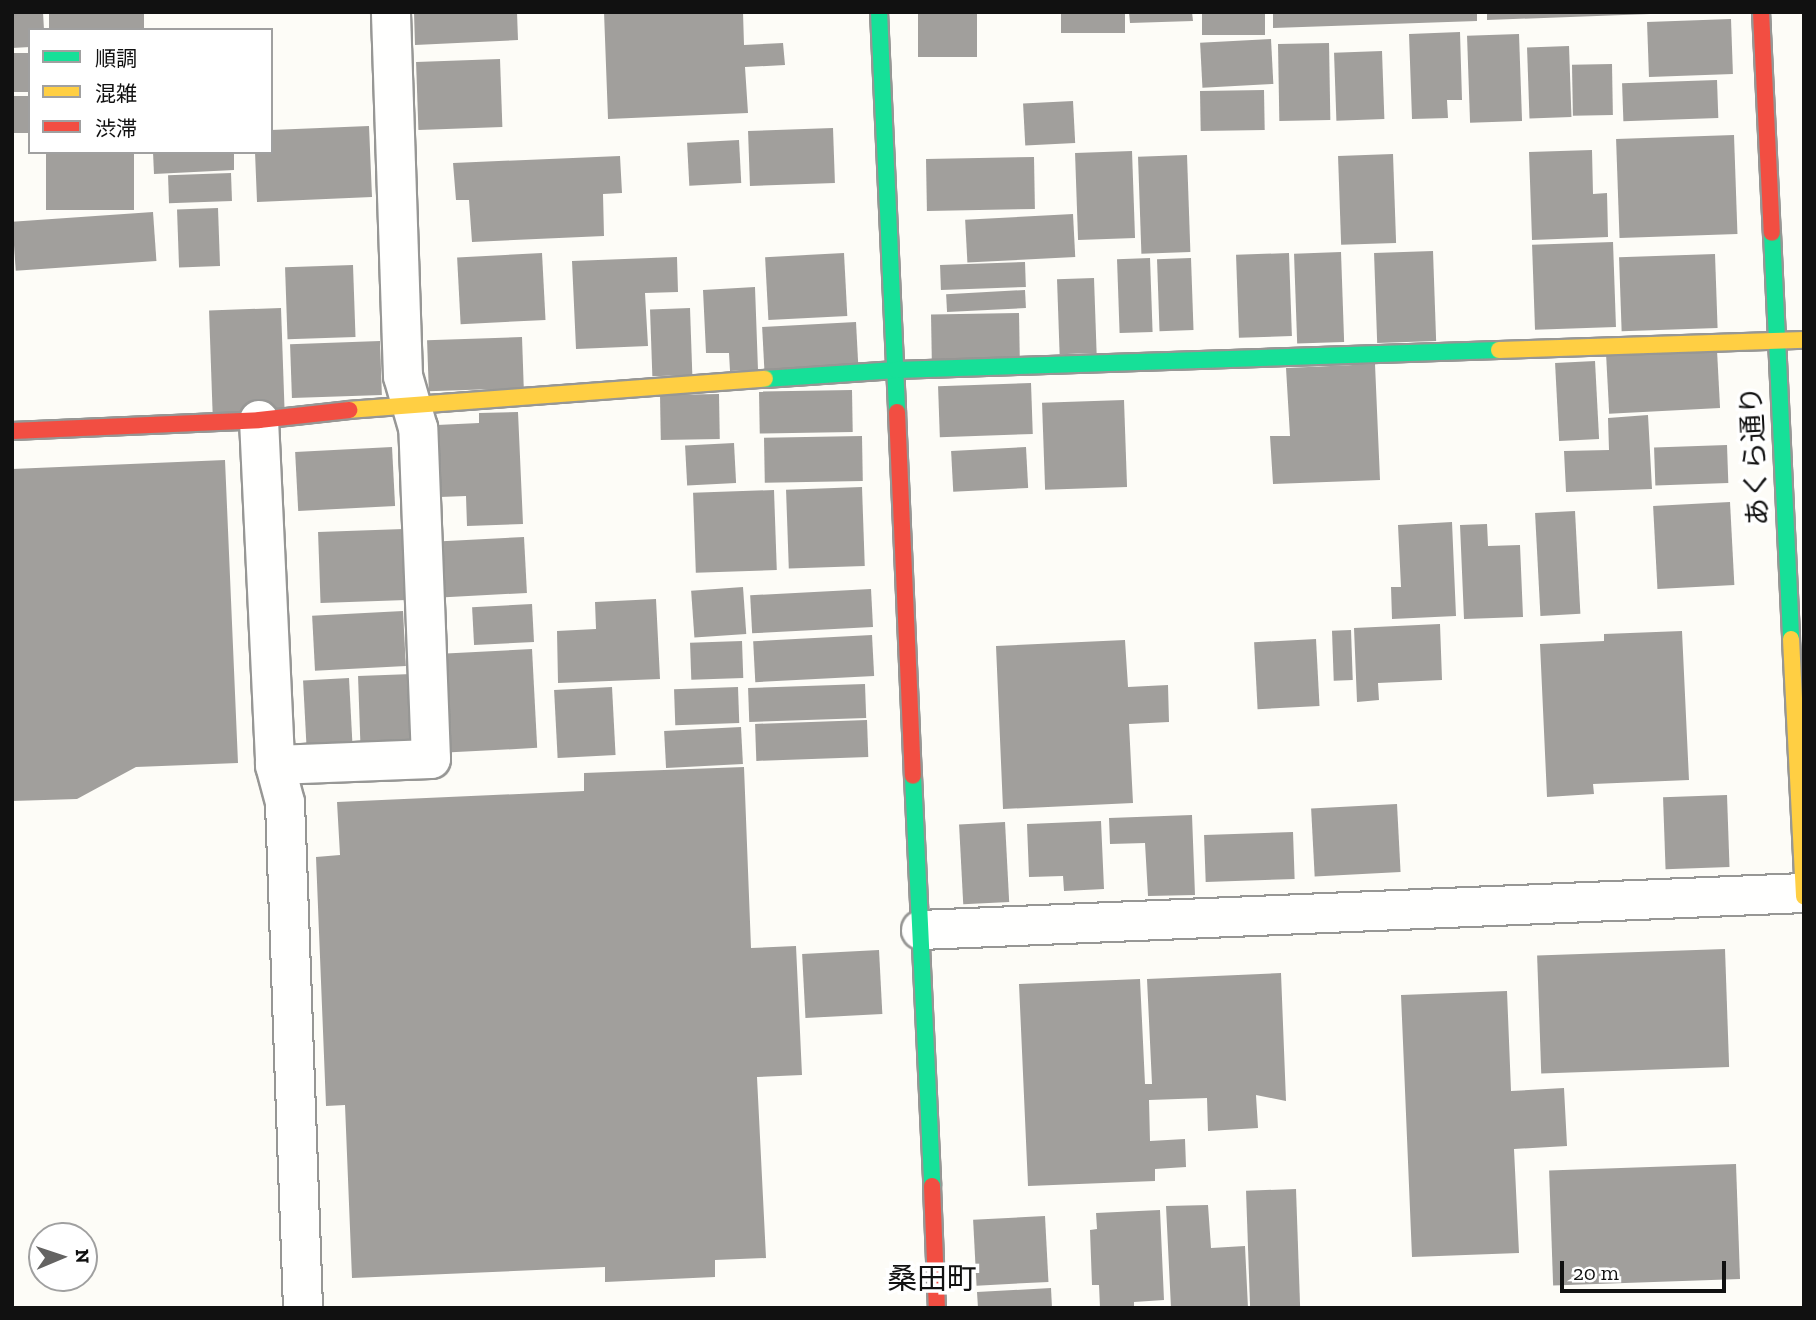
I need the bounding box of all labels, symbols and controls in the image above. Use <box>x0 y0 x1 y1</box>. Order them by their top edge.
legend <box>28 28 273 154</box>
text: 順調 <box>95 46 137 71</box>
text: 混雑 <box>95 81 137 106</box>
text: 渋滞 <box>95 116 137 141</box>
street label: あくら通り <box>1735 385 1775 527</box>
north arrow <box>28 1222 98 1292</box>
scale bar <box>1564 1246 1730 1290</box>
text: N <box>71 1249 94 1264</box>
text: 20 m <box>1573 1260 1619 1285</box>
district label: 桑田町 <box>887 1261 977 1297</box>

